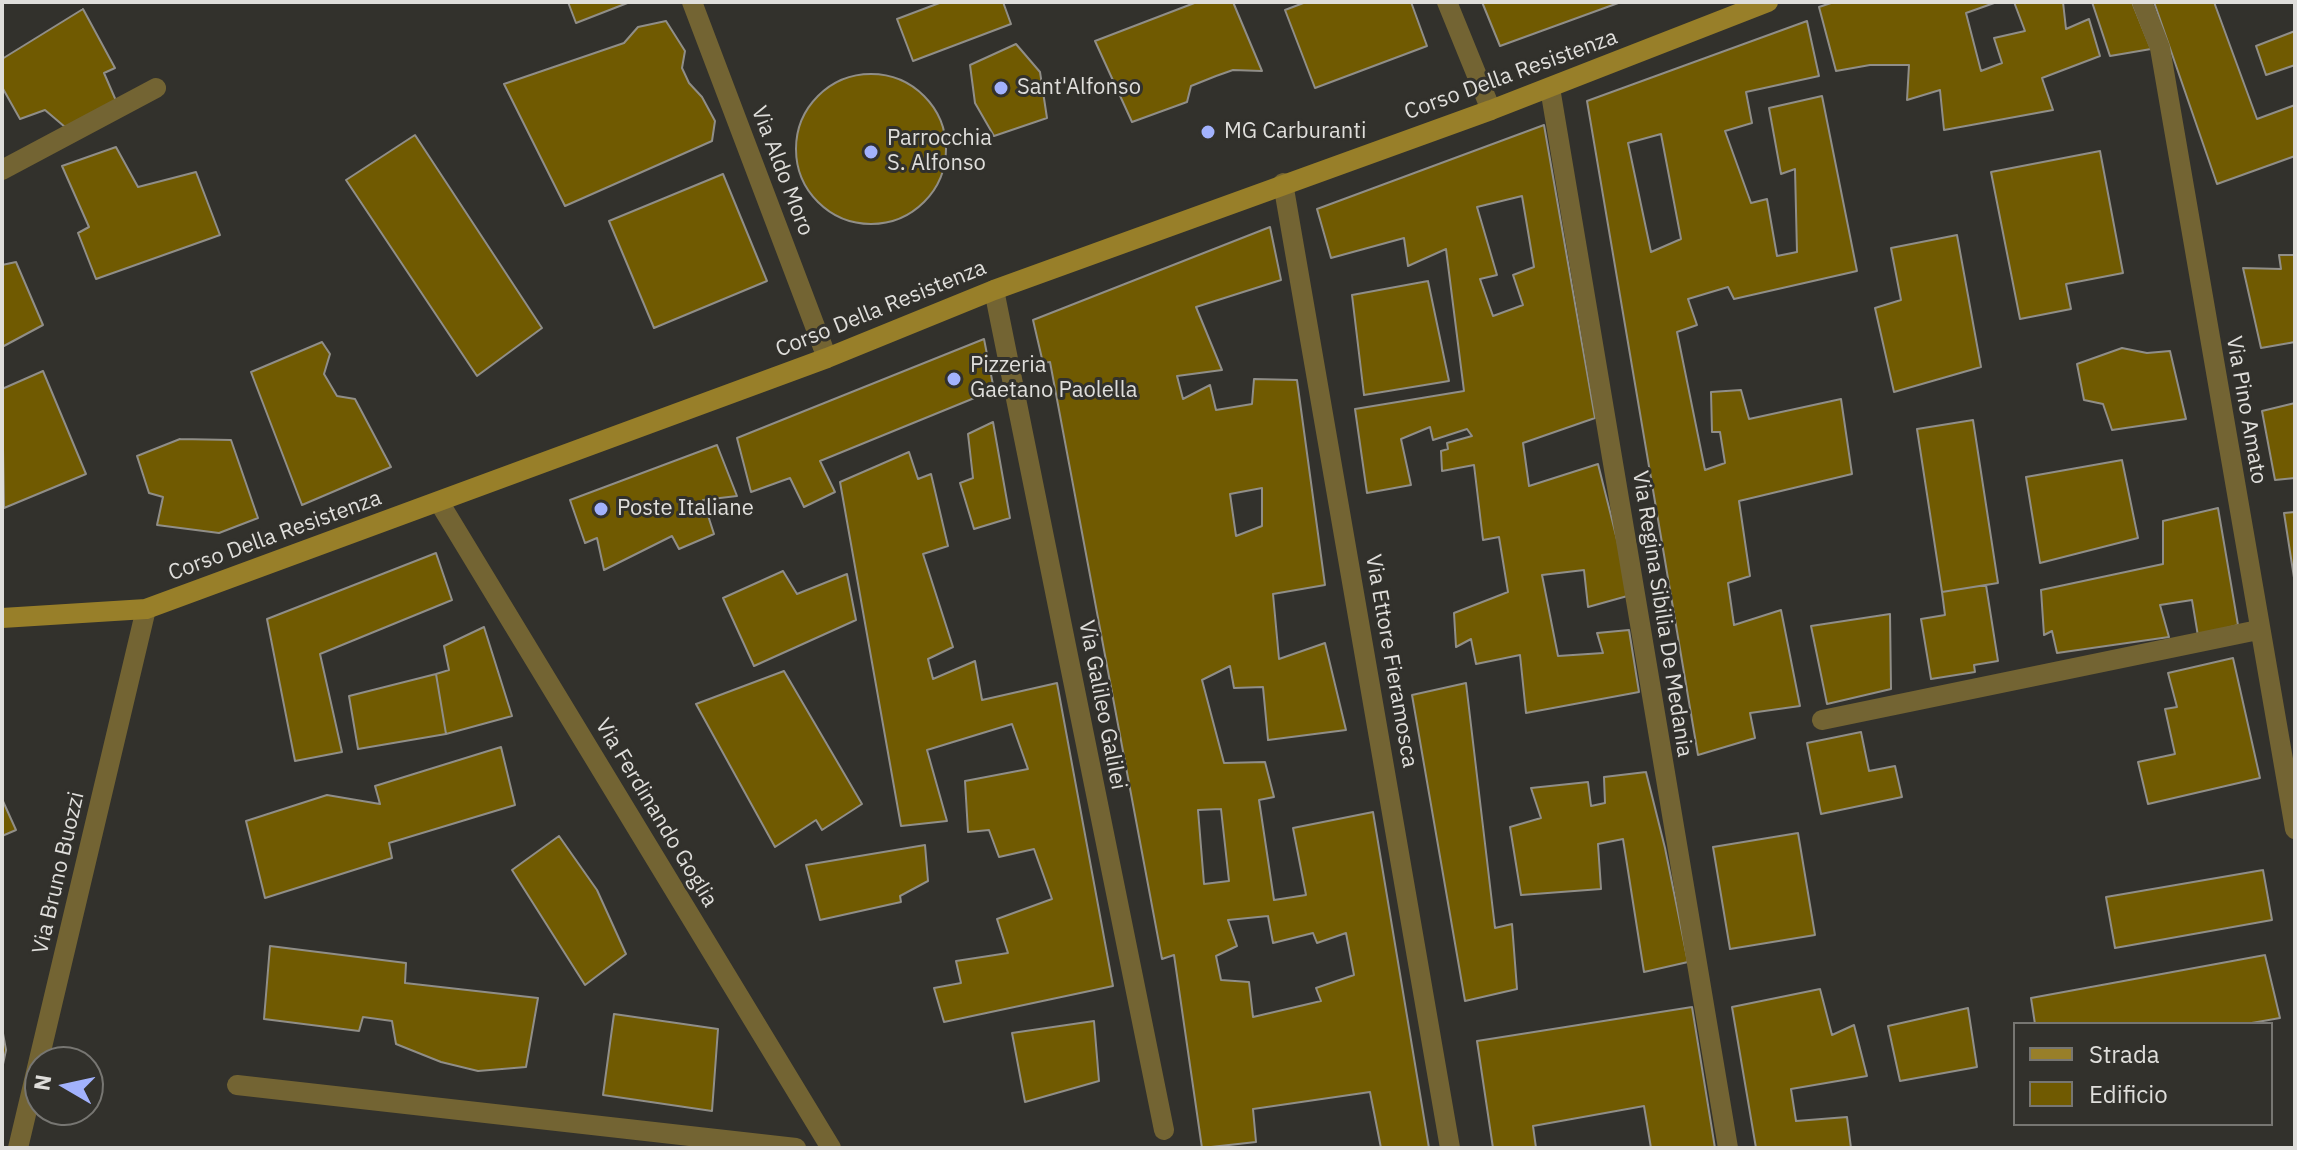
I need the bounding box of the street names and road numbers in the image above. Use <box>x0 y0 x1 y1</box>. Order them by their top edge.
street label: Corso Della Resistenza <box>1401 24 1621 126</box>
street label: Via Aldo Moro <box>745 102 819 240</box>
street label: Corso Della Resistenza <box>772 255 990 363</box>
street label: Via Pino Amato <box>2220 334 2272 486</box>
street label: Via Regina Sibilia De Medania <box>1626 469 1698 759</box>
street label: Corso Della Resistenza <box>165 485 385 587</box>
street label: Via Ettore Fieramosca <box>1359 552 1423 770</box>
street label: Via Galileo Galilei <box>1073 618 1131 792</box>
street label: Via Ferdinando Goglia <box>589 714 723 912</box>
street label: Via Bruno Buozzi <box>27 789 91 957</box>

